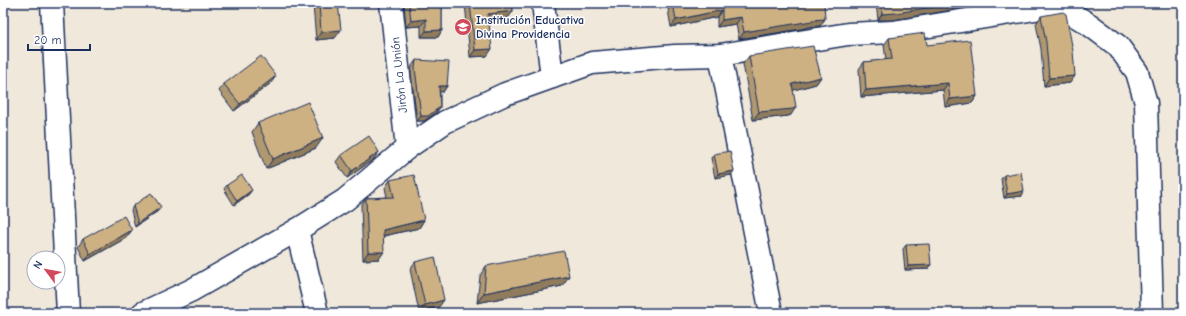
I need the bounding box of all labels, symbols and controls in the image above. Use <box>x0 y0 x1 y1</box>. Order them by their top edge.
place label: Institución Educativa Divina Providencia <box>476 13 584 41</box>
school or university icon: Institución Educativa Divina Providencia <box>453 17 473 37</box>
scale bar <box>28 26 90 52</box>
text: 20 m <box>34 33 62 47</box>
street label: Jirón La Unión <box>388 36 410 114</box>
north arrow <box>26 250 66 290</box>
text: N <box>31 258 45 271</box>

